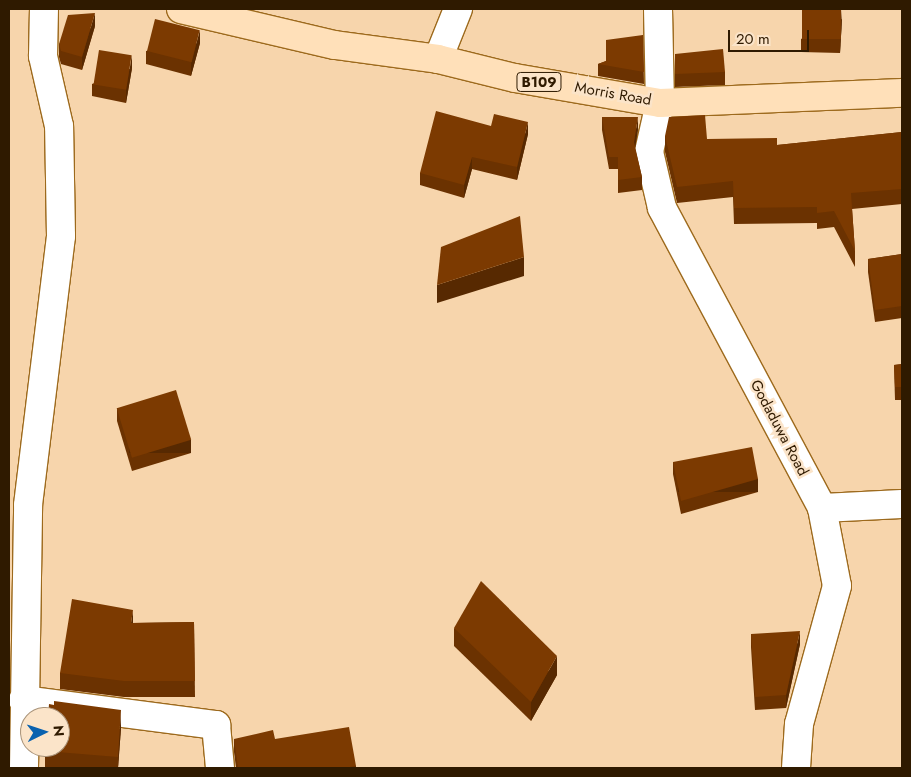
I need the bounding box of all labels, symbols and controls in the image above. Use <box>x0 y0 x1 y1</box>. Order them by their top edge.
scale bar <box>731 20 812 52</box>
text: 20 m <box>736 28 770 50</box>
road number: B109 <box>515 70 563 94</box>
street label: Morris Road <box>573 78 653 110</box>
street label: Godaduwa Road <box>746 377 812 479</box>
north arrow <box>20 707 70 757</box>
text: N <box>49 725 69 737</box>

